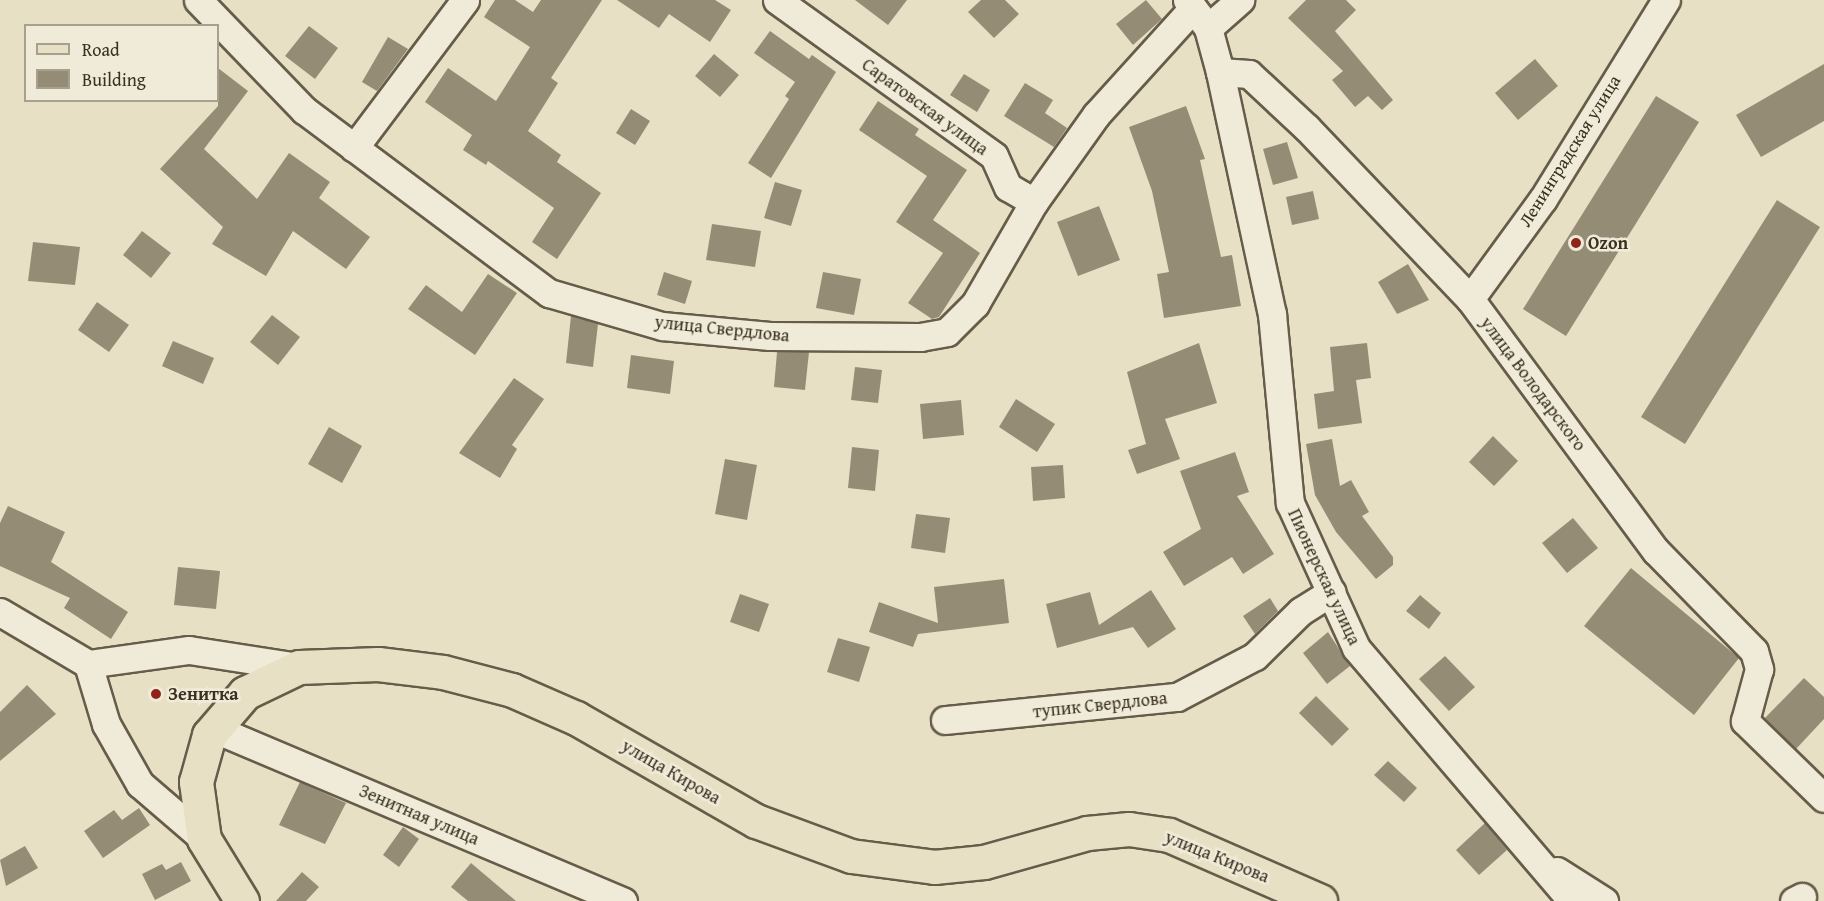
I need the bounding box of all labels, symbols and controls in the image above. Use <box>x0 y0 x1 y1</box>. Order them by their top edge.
legend <box>24 24 219 102</box>
text: Road <box>82 36 120 63</box>
street label: Саратовская улица <box>858 54 992 160</box>
text: Building <box>82 66 146 93</box>
street label: Ленинградская улица <box>1515 71 1625 231</box>
place label: Ozon <box>1588 232 1628 254</box>
marker: Ozon <box>1569 236 1583 250</box>
street label: улица Свердлова <box>653 311 791 347</box>
street label: улица Володарского <box>1475 313 1591 455</box>
street label: Пионерская улица <box>1283 505 1365 649</box>
place label: Зенитка <box>168 683 238 705</box>
marker: Зенитка <box>149 687 163 701</box>
street label: тупик Свердлова <box>1032 687 1168 723</box>
street label: улица Кирова <box>618 735 724 809</box>
street label: Зенитная улица <box>356 780 482 850</box>
street label: улица Кирова <box>1162 826 1272 888</box>

